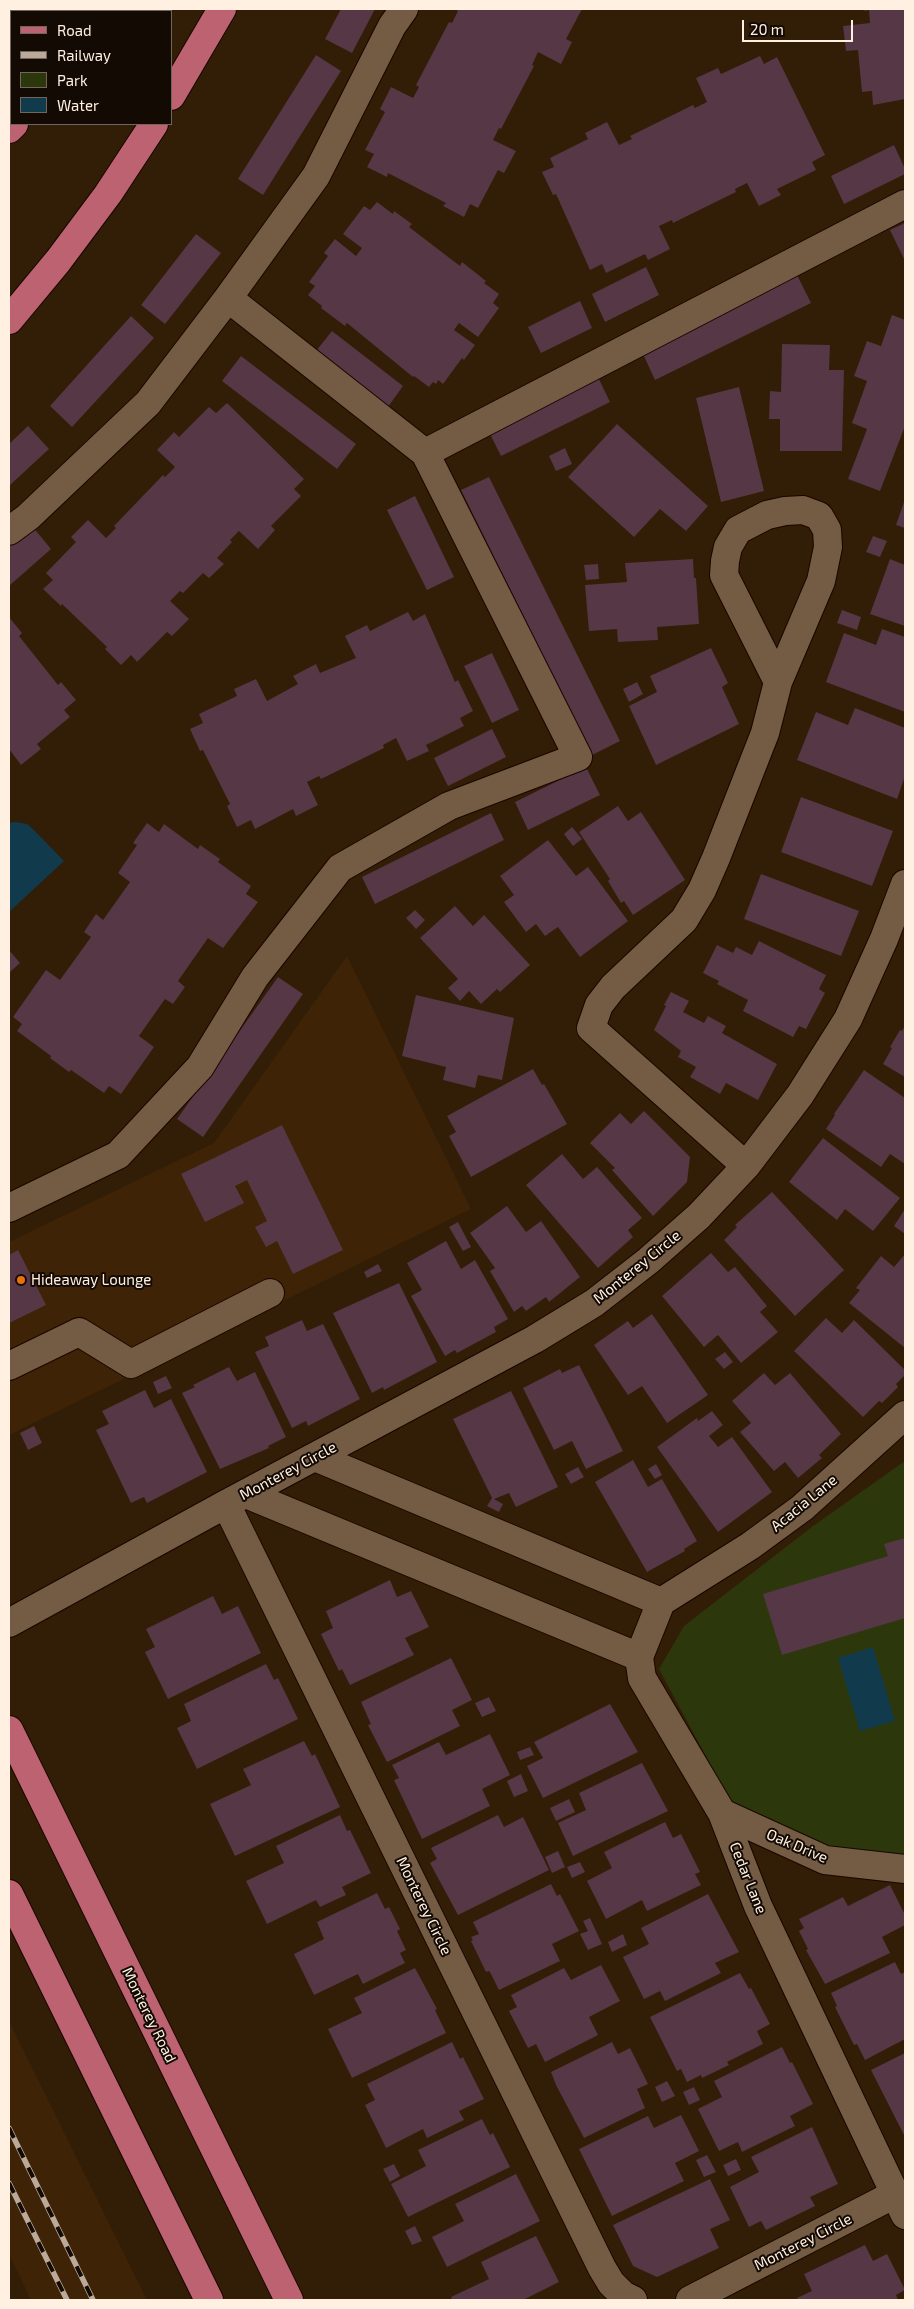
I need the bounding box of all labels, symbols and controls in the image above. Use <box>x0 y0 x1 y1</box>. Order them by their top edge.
legend <box>10 10 172 125</box>
scale bar <box>744 10 855 42</box>
text: 20 m <box>750 20 784 38</box>
text: Road <box>57 21 92 39</box>
text: Railway <box>57 46 111 64</box>
text: Park <box>57 71 88 89</box>
text: Water <box>57 96 99 114</box>
street label: Monterey Circle <box>590 1226 684 1308</box>
place label: Hideaway Lounge <box>31 1271 151 1289</box>
marker: Hideaway Lounge <box>15 1274 27 1286</box>
street label: Monterey Circle <box>236 1438 340 1504</box>
street label: Acacia Lane <box>767 1471 841 1535</box>
street label: Oak Drive <box>764 1825 830 1867</box>
street label: Cedar Lane <box>726 1840 770 1916</box>
street label: Monterey Circle <box>392 1854 456 1958</box>
street label: Monterey Road <box>118 1964 180 2066</box>
street label: Monterey Circle <box>751 2210 855 2274</box>

